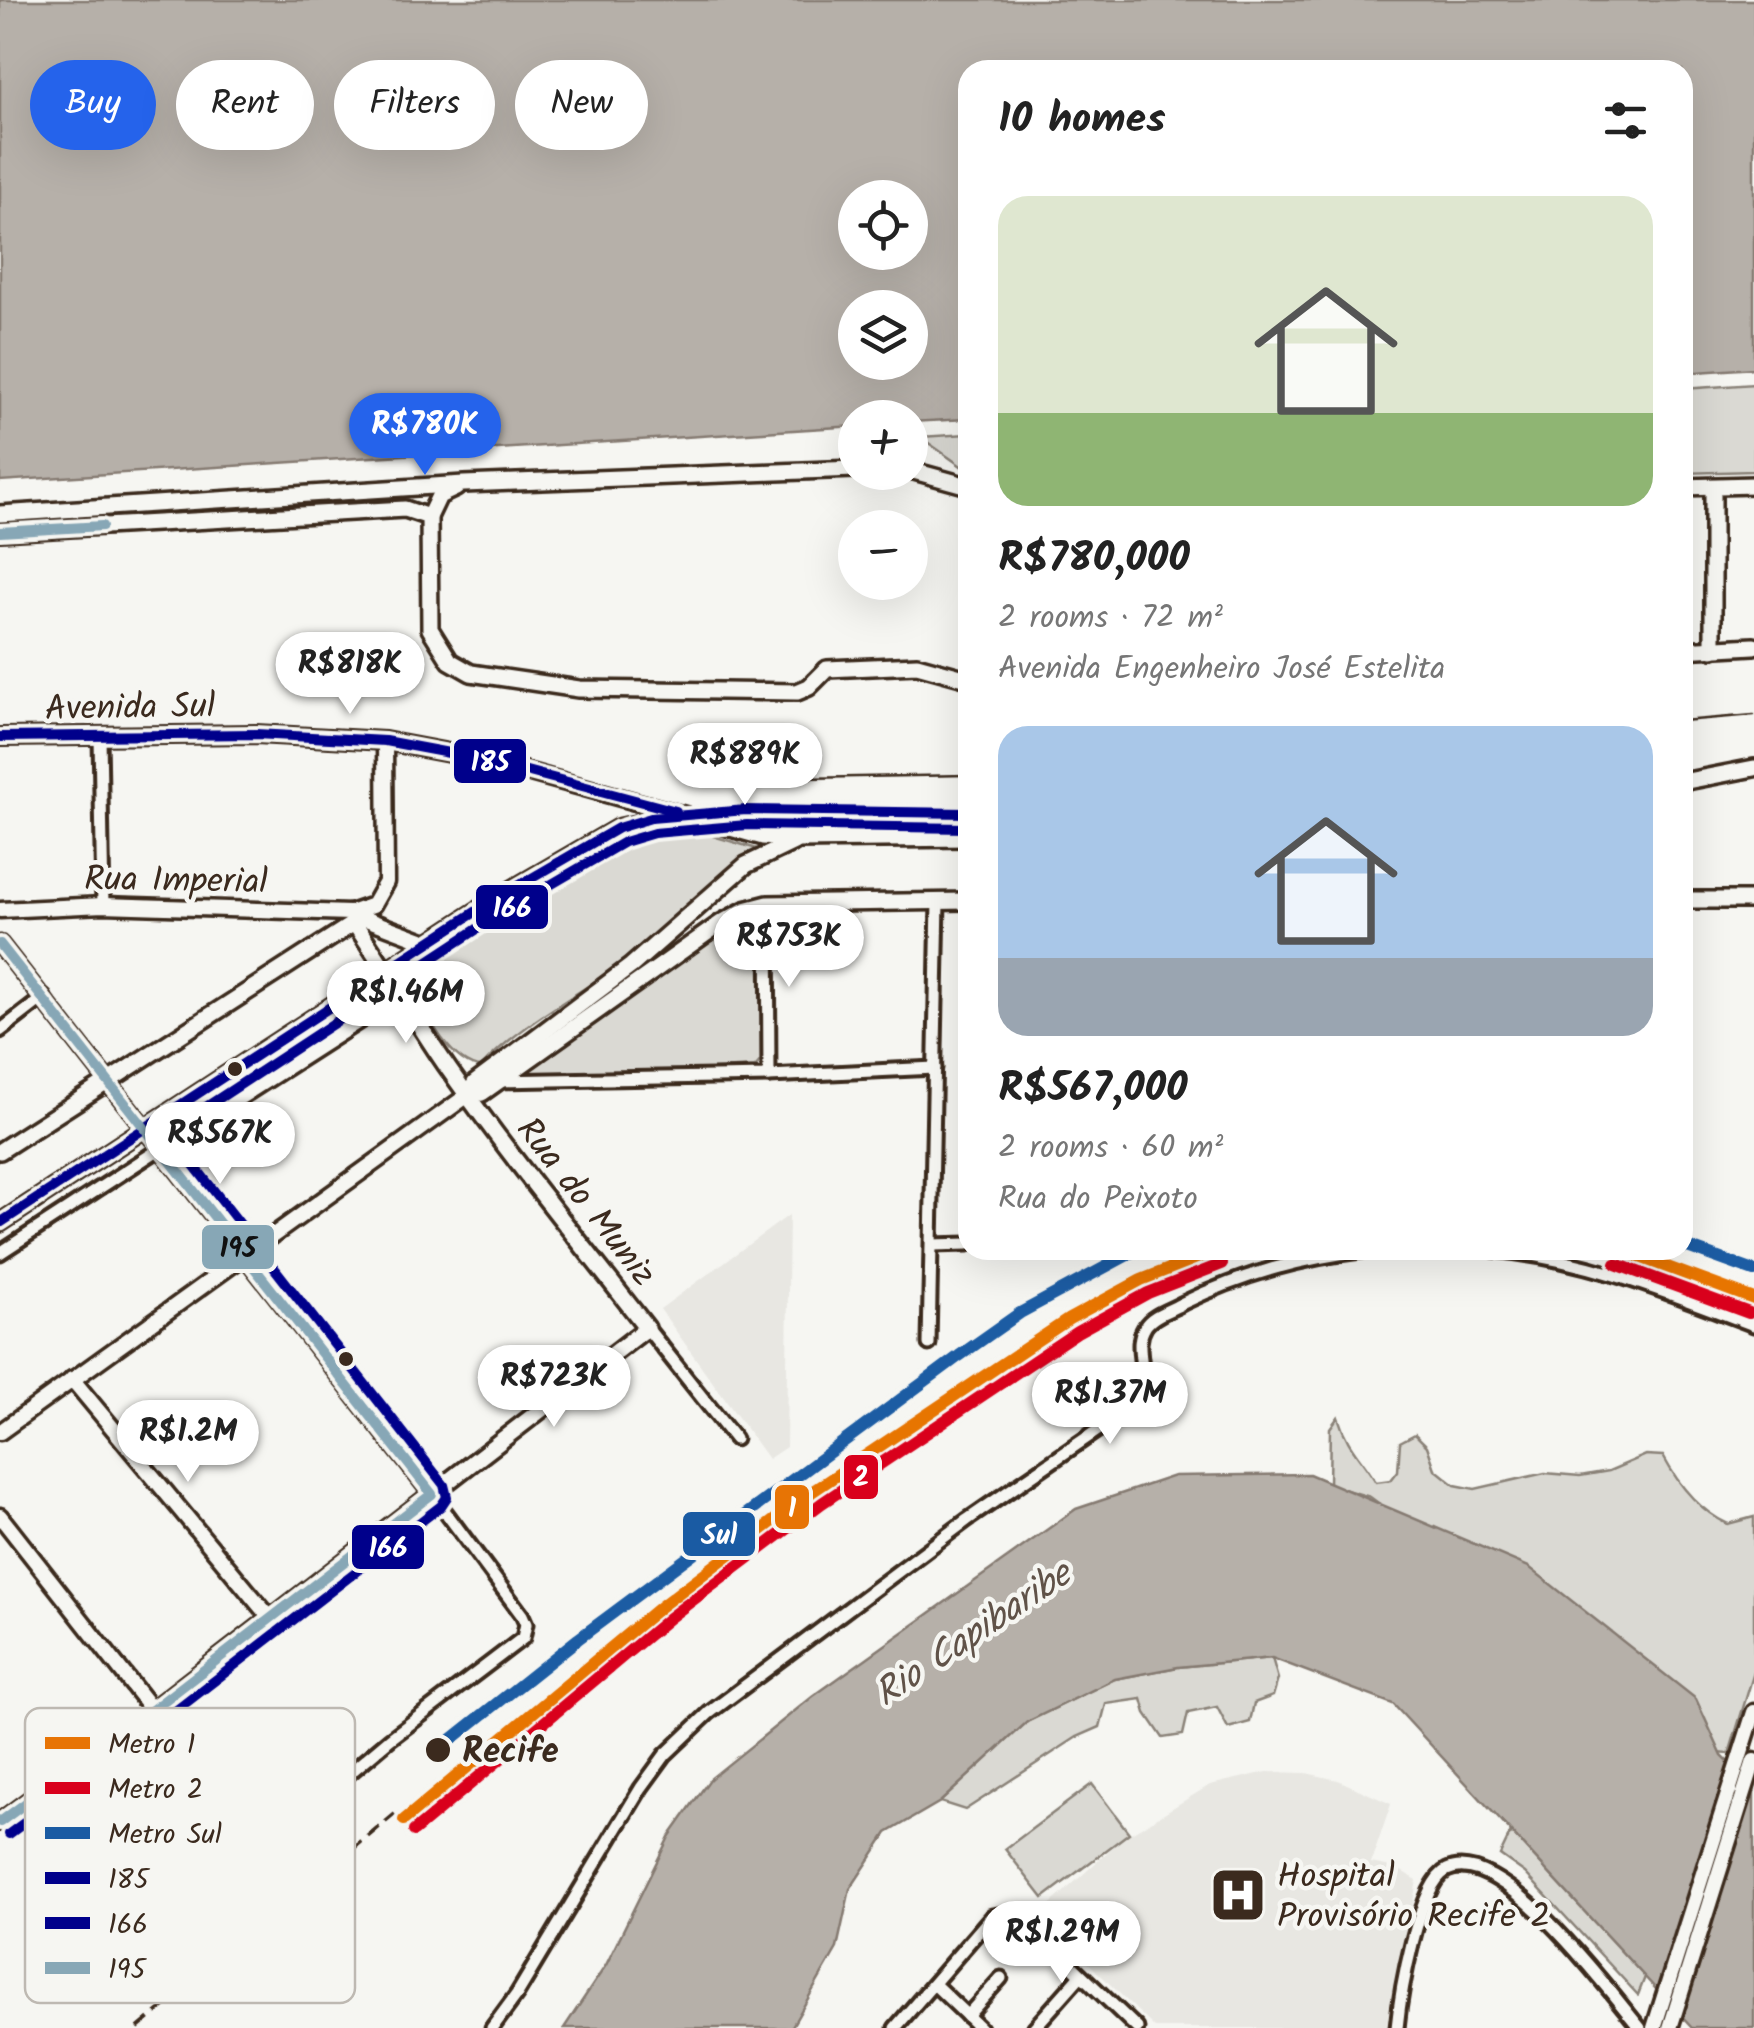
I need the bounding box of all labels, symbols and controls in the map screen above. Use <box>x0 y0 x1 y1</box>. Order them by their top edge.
chip: Buy <box>30 60 156 150</box>
chip: Rent <box>176 60 314 150</box>
chip: Filters <box>334 60 495 150</box>
chip: New <box>515 60 648 150</box>
text: 10 homes <box>998 87 1166 154</box>
icon: filters <box>1598 93 1653 148</box>
map controls <box>838 180 928 600</box>
button: locate <box>838 180 928 270</box>
icon: home <box>1236 261 1416 441</box>
button: layers <box>838 290 928 380</box>
pin: R$780K <box>344 393 506 478</box>
text: R$780K <box>371 400 479 451</box>
button: + <box>838 400 928 490</box>
button: − <box>838 510 928 600</box>
text: R$780,000 <box>998 526 1190 593</box>
text: 2 rooms · 72 m² <box>998 593 1223 644</box>
pin: R$818K <box>269 632 431 717</box>
text: R$818K <box>298 639 402 690</box>
text: Avenida Engenheiro José Estelita <box>998 644 1445 695</box>
street label: Avenida Sul <box>44 680 216 738</box>
pin: R$889K <box>664 723 826 808</box>
text: R$889K <box>689 730 801 781</box>
line badge: 185 <box>452 737 528 785</box>
text: 185 <box>470 741 512 786</box>
icon: home <box>1236 791 1416 971</box>
street label: Rua Imperial <box>84 852 268 912</box>
line badge: 166 <box>474 883 550 931</box>
text: 166 <box>493 887 531 932</box>
pin: R$753K <box>708 905 870 990</box>
text: R$753K <box>736 912 842 963</box>
pin: R$1.46M <box>314 961 498 1046</box>
text: R$1.46M <box>349 968 463 1019</box>
text: R$567,000 <box>998 1056 1188 1123</box>
unlabelled marker <box>225 1059 245 1079</box>
pin: R$567K <box>139 1102 301 1187</box>
street label: Rua do Muniz <box>500 1106 669 1300</box>
text: R$567K <box>167 1109 273 1160</box>
text: 2 rooms · 60 m² <box>998 1123 1223 1174</box>
text: Rua do Peixoto <box>998 1174 1198 1225</box>
line badge: 195 <box>200 1223 276 1271</box>
text: 195 <box>220 1227 259 1272</box>
pin: R$723K <box>473 1345 635 1430</box>
unlabelled marker <box>336 1349 356 1369</box>
text: R$723K <box>500 1352 608 1403</box>
pin: R$1.37M <box>1018 1362 1202 1447</box>
text: R$1.37M <box>1054 1369 1166 1420</box>
pin: R$1.2M <box>107 1400 269 1485</box>
text: R$1.2M <box>139 1407 237 1458</box>
line badge: 2 <box>842 1453 880 1501</box>
text: 2 <box>853 1456 869 1501</box>
line badge: 1 <box>773 1483 811 1531</box>
text: 1 <box>788 1487 797 1532</box>
line badge: Sul <box>681 1510 757 1558</box>
text: Sul <box>701 1514 738 1559</box>
line badge: 166 <box>350 1523 426 1571</box>
text: 166 <box>369 1527 407 1572</box>
water label: Rio Capibaribe <box>862 1545 1088 1724</box>
legend <box>25 1708 355 2003</box>
text: Metro 1 <box>108 1723 196 1768</box>
place label: Recife <box>462 1725 559 1781</box>
marker: Recife <box>423 1735 453 1765</box>
text: Metro 2 <box>108 1768 203 1813</box>
text: Metro Sul <box>108 1813 222 1858</box>
place label: Hospital Provisório Recife 2 <box>1277 1850 1550 1946</box>
text: 185 <box>108 1858 151 1903</box>
hospital icon: Hospital Provisório Recife 2 <box>1208 1865 1268 1925</box>
pin: R$1.29M <box>970 1901 1154 1986</box>
text: 166 <box>108 1903 148 1948</box>
text: R$1.29M <box>1005 1908 1119 1959</box>
text: 195 <box>108 1948 147 1993</box>

